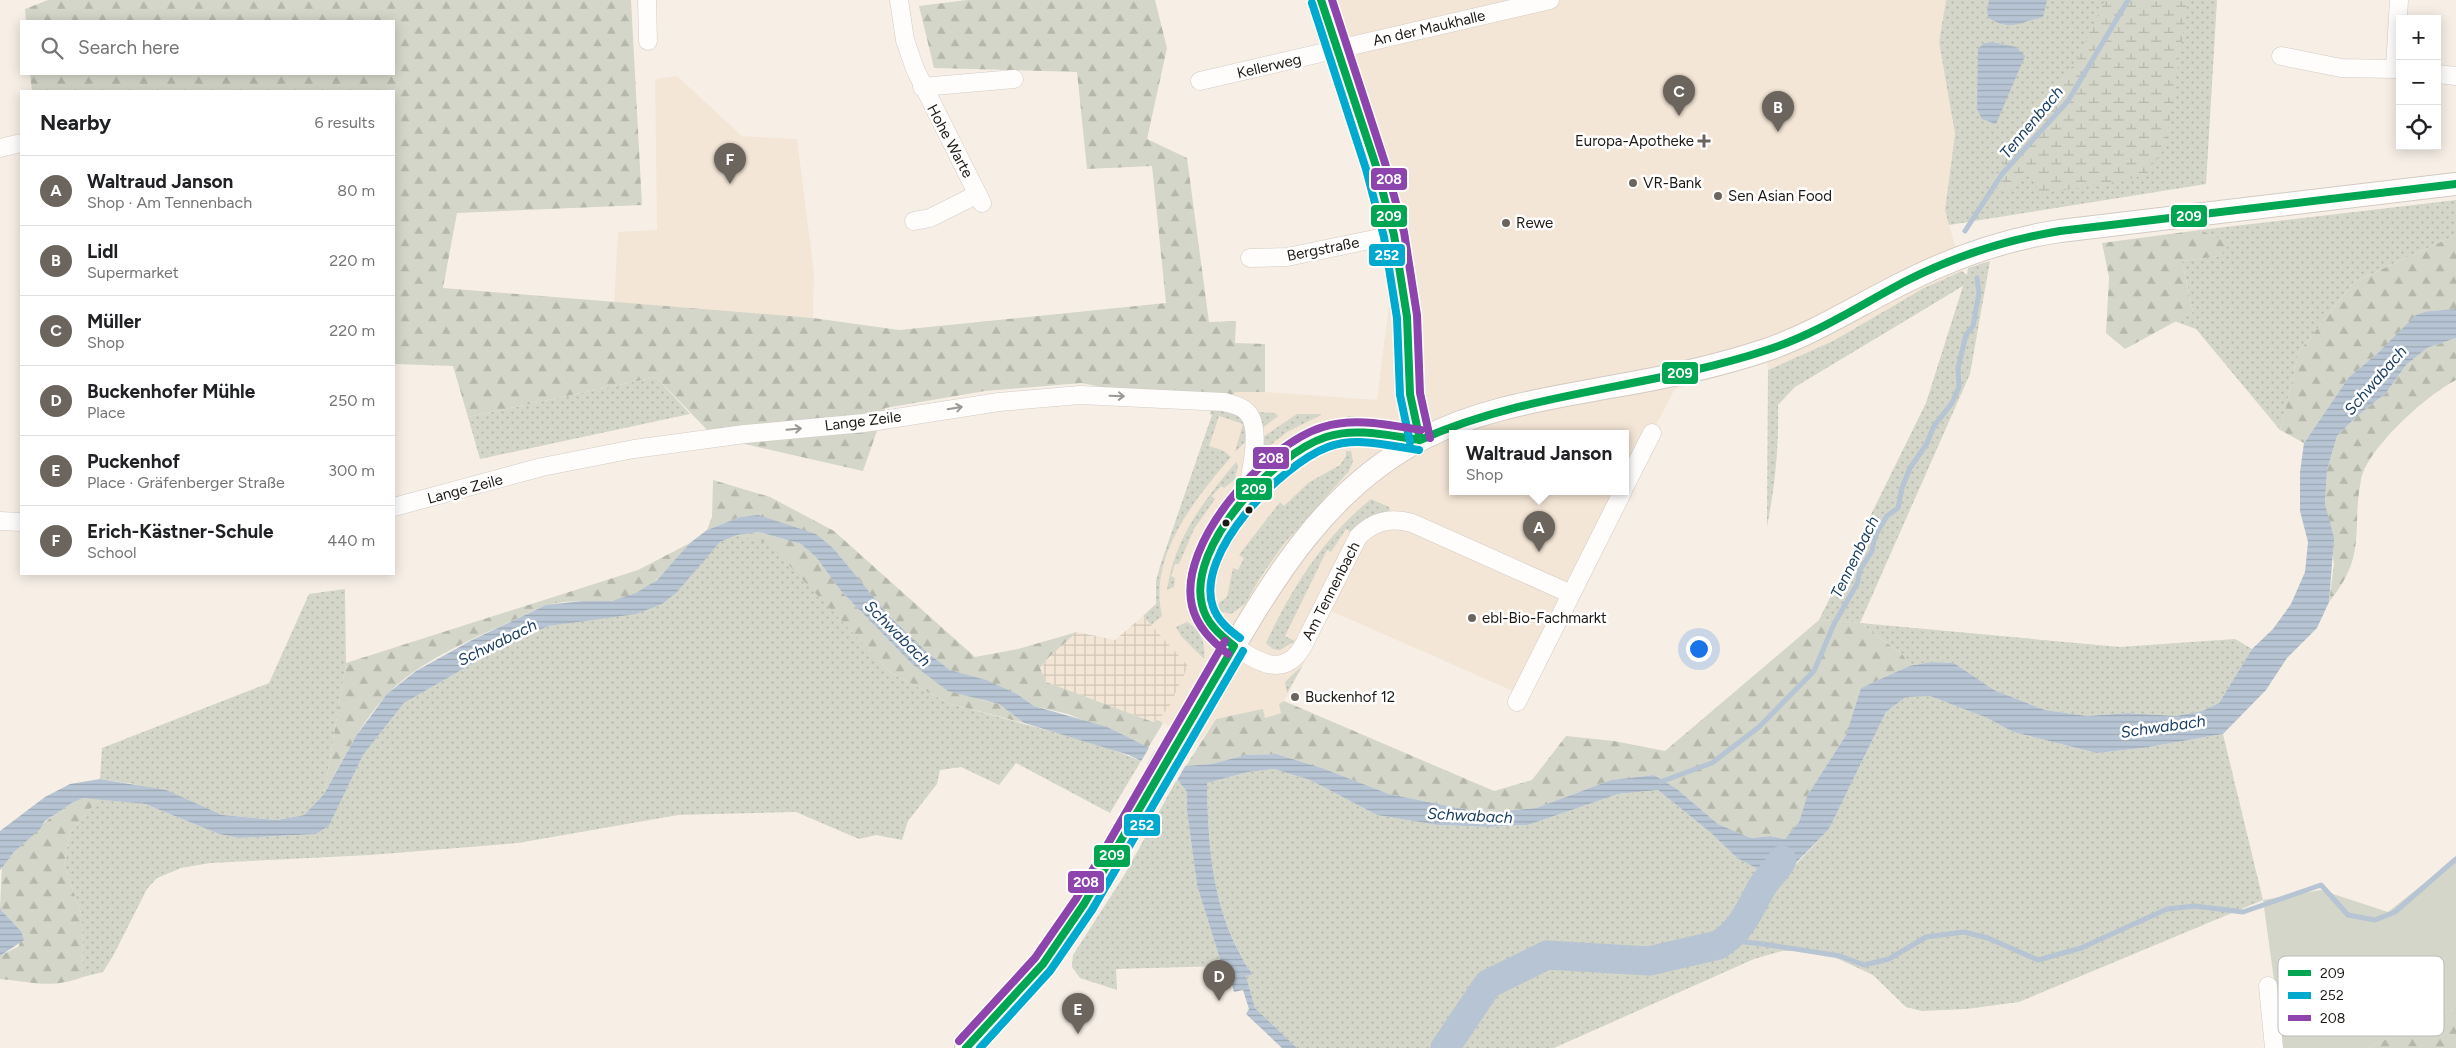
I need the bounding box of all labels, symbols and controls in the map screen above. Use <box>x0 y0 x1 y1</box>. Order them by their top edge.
street label: An der Maukhalle <box>1371 6 1487 50</box>
map controls <box>2396 15 2441 150</box>
button: + <box>2396 15 2441 60</box>
search box <box>20 20 395 75</box>
icon: search <box>38 34 66 62</box>
text: Search here <box>78 36 180 59</box>
street label: Kellerweg <box>1235 50 1303 82</box>
button: − <box>2396 60 2441 105</box>
pin: C <box>1663 75 1695 116</box>
water label: Tennenbach <box>1996 82 2067 162</box>
pin: B <box>1762 91 1794 132</box>
street label: Hohe Warte <box>923 101 977 181</box>
button: locate <box>2396 105 2441 150</box>
text: Nearby <box>40 110 111 135</box>
text: 6 results <box>314 113 375 132</box>
place label: Europa-Apotheke <box>1575 132 1694 150</box>
marker: Europa-Apotheke <box>1698 135 1710 147</box>
pin: F <box>714 143 746 184</box>
line badge: 208 <box>1370 167 1408 191</box>
text: Waltraud Janson <box>87 170 233 193</box>
text: 208 <box>1376 171 1402 188</box>
place label: VR-Bank <box>1643 174 1702 192</box>
marker: VR-Bank <box>1627 177 1639 189</box>
text: A <box>50 181 62 200</box>
text: 80 m <box>337 181 375 200</box>
place label: Sen Asian Food <box>1728 187 1832 205</box>
marker: Sen Asian Food <box>1712 190 1724 202</box>
text: Shop · Am Tennenbach <box>87 193 252 212</box>
line badge: 209 <box>1370 204 1408 228</box>
line badge: 209 <box>2170 204 2208 228</box>
text: 209 <box>1376 208 1402 225</box>
text: 209 <box>2176 208 2202 225</box>
place label: Rewe <box>1516 214 1553 232</box>
marker: Rewe <box>1500 217 1512 229</box>
street label: Bergstraße <box>1285 233 1361 265</box>
text: Lidl <box>87 240 118 263</box>
line badge: 252 <box>1368 243 1406 267</box>
text: 252 <box>1375 247 1399 264</box>
text: B <box>51 251 61 270</box>
text: 220 m <box>329 251 375 270</box>
text: Supermarket <box>87 263 179 282</box>
text: Müller <box>87 310 141 333</box>
text: C <box>50 321 62 340</box>
text: 220 m <box>329 321 375 340</box>
text: Shop <box>87 333 125 352</box>
water label: Schwabach <box>2340 342 2411 419</box>
line badge: 209 <box>1661 361 1699 385</box>
text: 209 <box>1667 365 1693 382</box>
text: Buckenhofer Mühle <box>87 380 255 403</box>
text: D <box>50 391 62 410</box>
text: 250 m <box>329 391 375 410</box>
one-way arrow <box>1108 391 1125 401</box>
text: Place <box>87 403 125 422</box>
one-way arrow <box>947 403 963 413</box>
street label: Lange Zeile <box>824 407 902 435</box>
one-way arrow <box>786 424 802 434</box>
popup <box>1449 430 1629 495</box>
text: Waltraud Janson <box>1466 442 1612 465</box>
line badge: 208 <box>1252 446 1290 470</box>
text: Puckenhof <box>87 450 180 473</box>
text: 208 <box>1258 450 1284 467</box>
text: E <box>51 461 61 480</box>
text: 300 m <box>328 461 375 480</box>
text: Shop <box>1466 465 1503 484</box>
street label: Lange Zeile <box>425 470 505 508</box>
text: Place · Gräfenberger Straße <box>87 473 285 492</box>
line badge: 209 <box>1235 477 1273 501</box>
text: 209 <box>1241 481 1267 498</box>
unlabelled marker <box>1244 505 1254 515</box>
pin: A <box>1523 511 1555 552</box>
water label: Tennenbach <box>1826 513 1882 601</box>
unlabelled marker <box>1221 518 1231 528</box>
text: Erich-Kästner-Schule <box>87 520 274 543</box>
text: F <box>52 531 60 550</box>
text: 440 m <box>327 531 375 550</box>
street label: Am Tennenbach <box>1298 539 1364 643</box>
text: School <box>87 543 137 562</box>
water label: Schwabach <box>861 596 935 670</box>
place label: ebl-Bio-Fachmarkt <box>1482 609 1607 627</box>
marker: ebl-Bio-Fachmarkt <box>1466 612 1478 624</box>
water label: Schwabach <box>455 615 540 670</box>
your location <box>1686 636 1712 662</box>
place label: Buckenhof 12 <box>1305 688 1395 706</box>
marker: Buckenhof 12 <box>1289 691 1301 703</box>
water label: Schwabach <box>2119 711 2207 742</box>
water label: Schwabach <box>1427 804 1513 827</box>
line badge: 252 <box>1123 813 1161 837</box>
text: 252 <box>1130 817 1154 834</box>
line badge: 209 <box>1093 844 1131 868</box>
text: 209 <box>1099 847 1125 864</box>
line badge: 208 <box>1067 870 1105 894</box>
text: 208 <box>1073 874 1099 891</box>
legend <box>2278 956 2444 1036</box>
pin: D <box>1203 960 1235 1001</box>
text: 209 <box>2320 965 2345 982</box>
text: 252 <box>2320 987 2344 1004</box>
pin: E <box>1062 993 1094 1034</box>
text: 208 <box>2320 1010 2345 1027</box>

